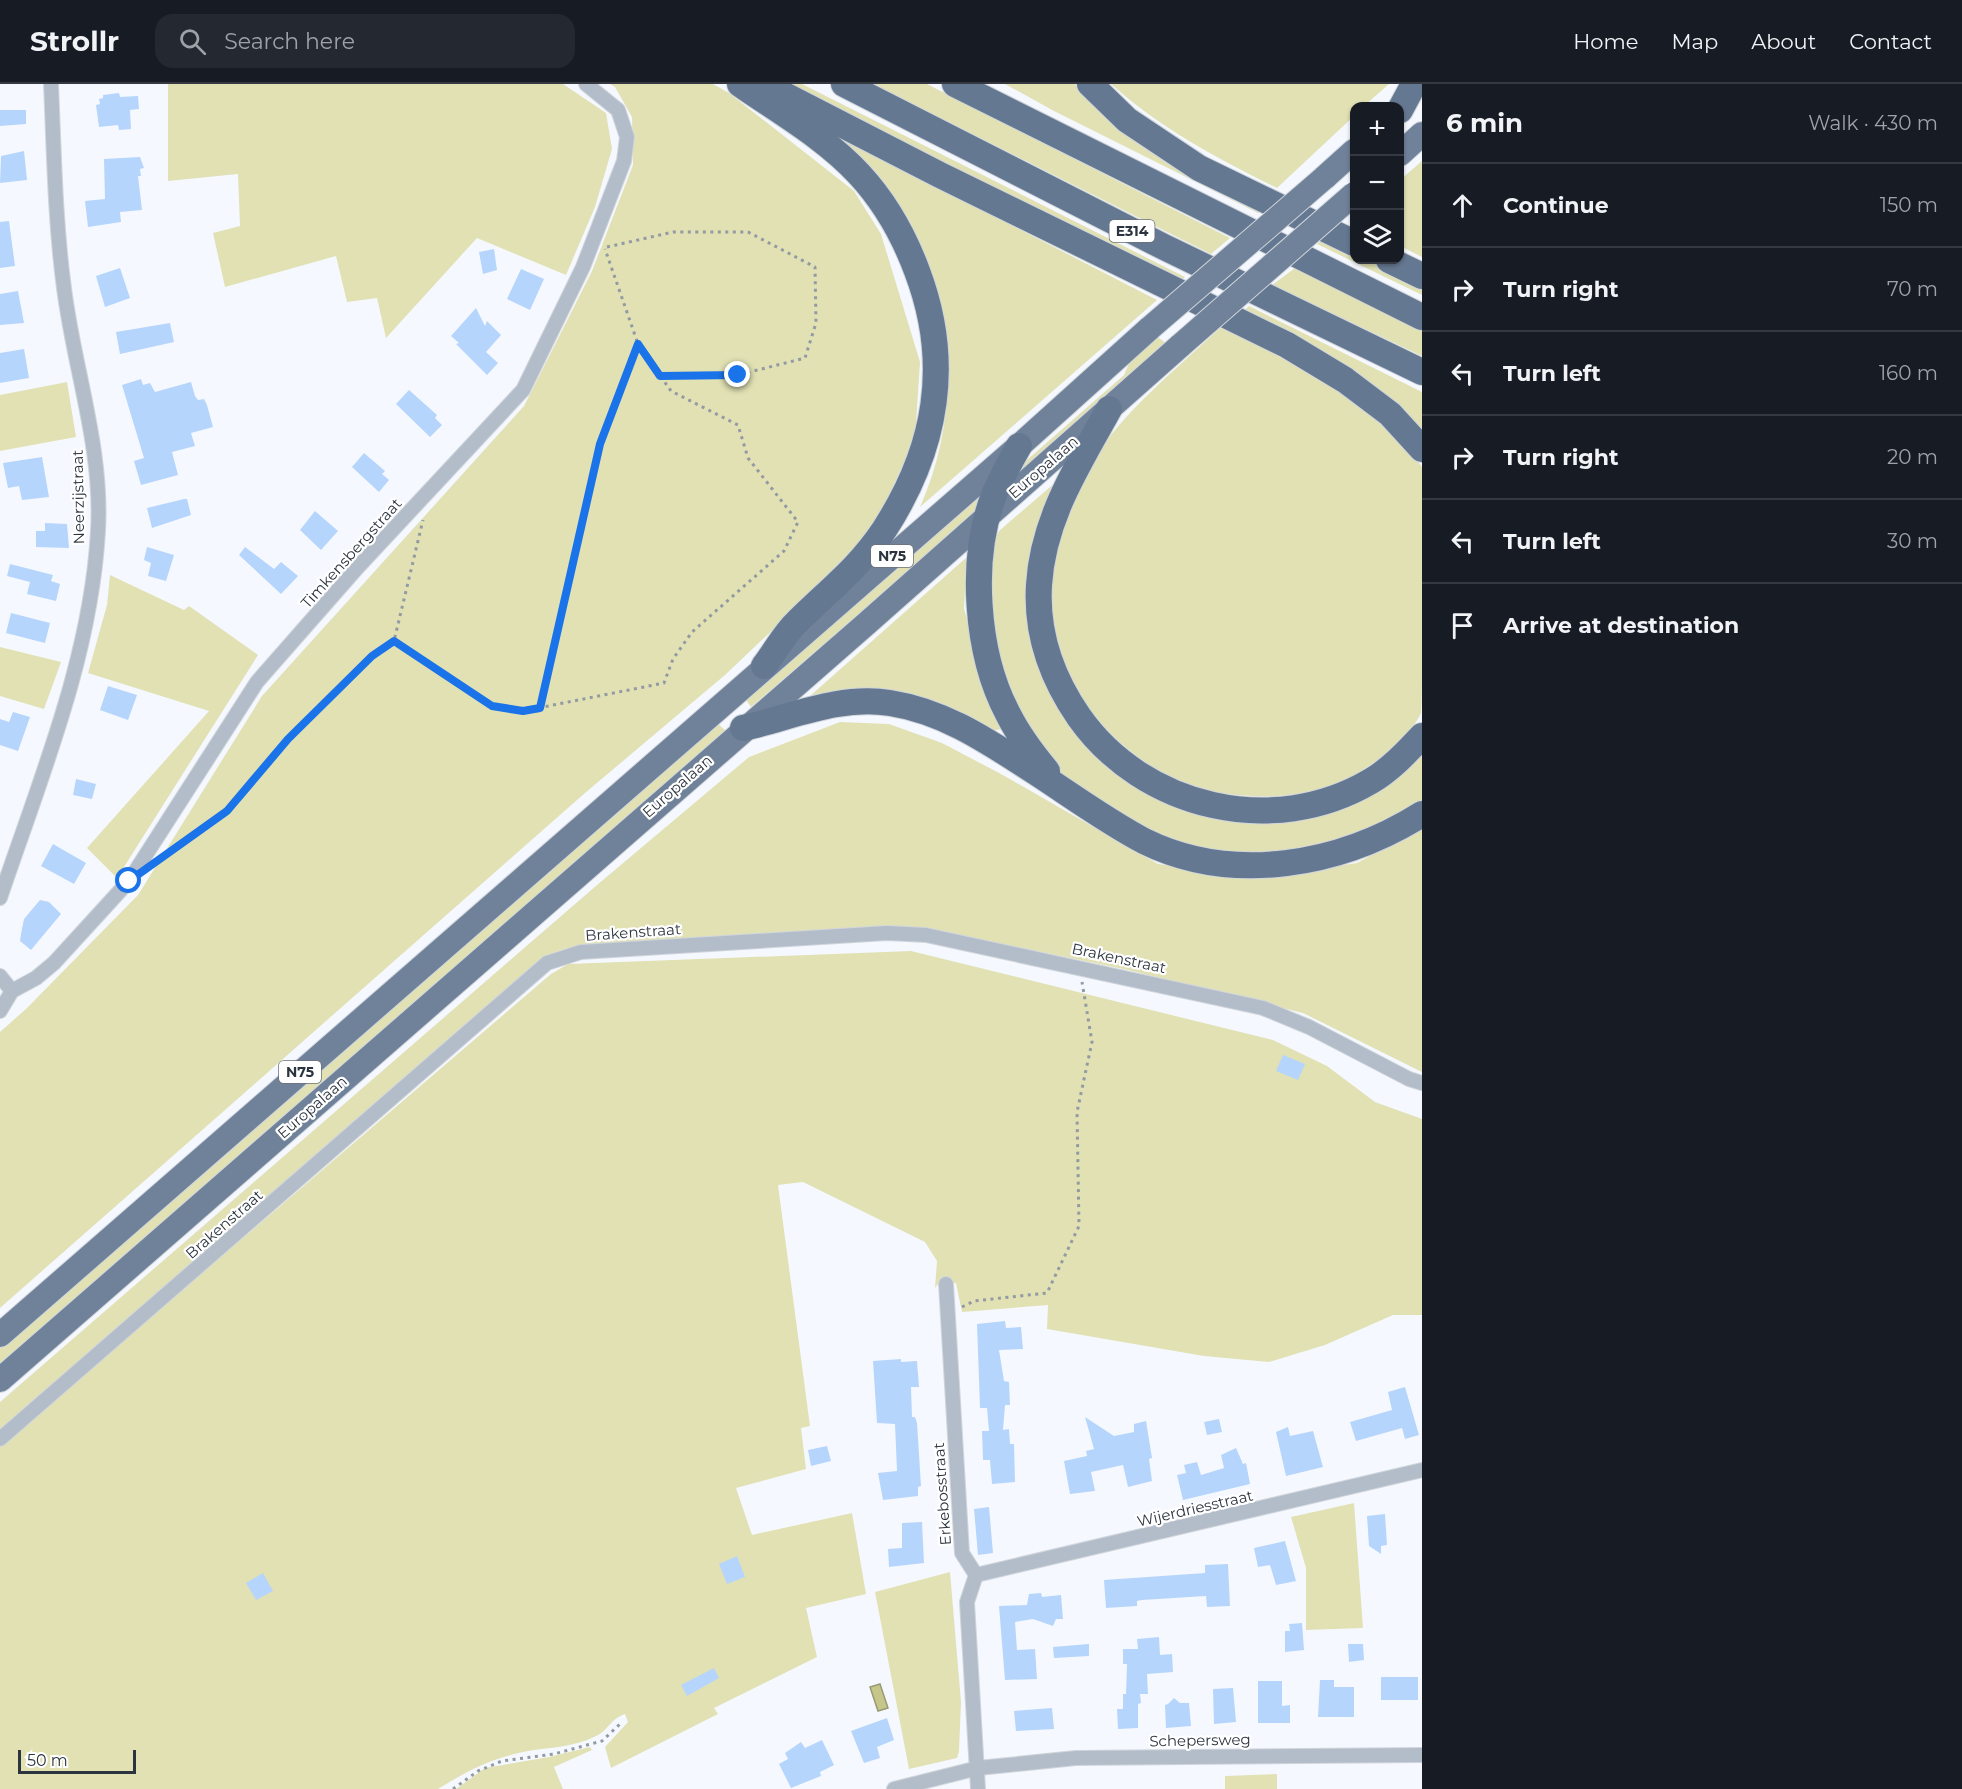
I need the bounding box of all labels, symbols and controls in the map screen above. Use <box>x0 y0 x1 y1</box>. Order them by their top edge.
search box <box>155 14 575 68</box>
text: Strollr <box>30 24 119 58</box>
icon: search <box>176 25 209 58</box>
text: Search here <box>224 28 355 55</box>
text: Home <box>1573 29 1638 54</box>
text: Map <box>1671 29 1718 54</box>
text: About <box>1751 29 1816 54</box>
text: Contact <box>1849 29 1932 54</box>
map controls <box>1350 102 1404 264</box>
button: + <box>1350 102 1404 156</box>
text: 6 min <box>1446 107 1523 139</box>
text: Walk · 430 m <box>1808 111 1938 135</box>
button: − <box>1350 156 1404 210</box>
icon: ahead <box>1446 189 1479 222</box>
text: Continue <box>1503 192 1609 219</box>
text: 150 m <box>1880 193 1938 217</box>
button: layers <box>1350 210 1404 264</box>
road number: E314 <box>1110 220 1154 242</box>
icon: right <box>1446 273 1479 306</box>
text: Turn right <box>1503 276 1618 303</box>
text: 70 m <box>1887 277 1938 301</box>
icon: left <box>1446 357 1479 390</box>
text: Turn left <box>1503 360 1601 387</box>
route end <box>724 361 750 387</box>
text: 160 m <box>1879 361 1938 385</box>
street label: Europalaan <box>1004 432 1082 502</box>
icon: right <box>1446 441 1479 474</box>
text: Turn right <box>1503 444 1618 471</box>
text: 20 m <box>1887 445 1938 469</box>
street label: Neerzijstraat <box>68 449 88 545</box>
street label: Timkensbergstraat <box>297 494 405 612</box>
icon: left <box>1446 525 1479 558</box>
text: Turn left <box>1503 528 1601 555</box>
text: 30 m <box>1887 529 1938 553</box>
road number: N75 <box>871 545 913 567</box>
icon: arrive <box>1446 609 1479 642</box>
text: Arrive at destination <box>1503 612 1739 639</box>
street label: Europalaan <box>638 751 716 821</box>
route start <box>115 867 141 893</box>
street label: Brakenstraat <box>584 919 682 945</box>
street label: Brakenstraat <box>1070 939 1168 977</box>
road number: N75 <box>279 1061 321 1083</box>
street label: Europalaan <box>273 1072 351 1142</box>
street label: Brakenstraat <box>182 1185 266 1263</box>
street label: Erkebosstraat <box>929 1442 955 1546</box>
street label: Wijerdriesstraat <box>1135 1485 1255 1531</box>
street label: Schepersweg <box>1149 1730 1251 1750</box>
scale bar <box>18 1747 136 1774</box>
text: 50 m <box>27 1751 68 1770</box>

